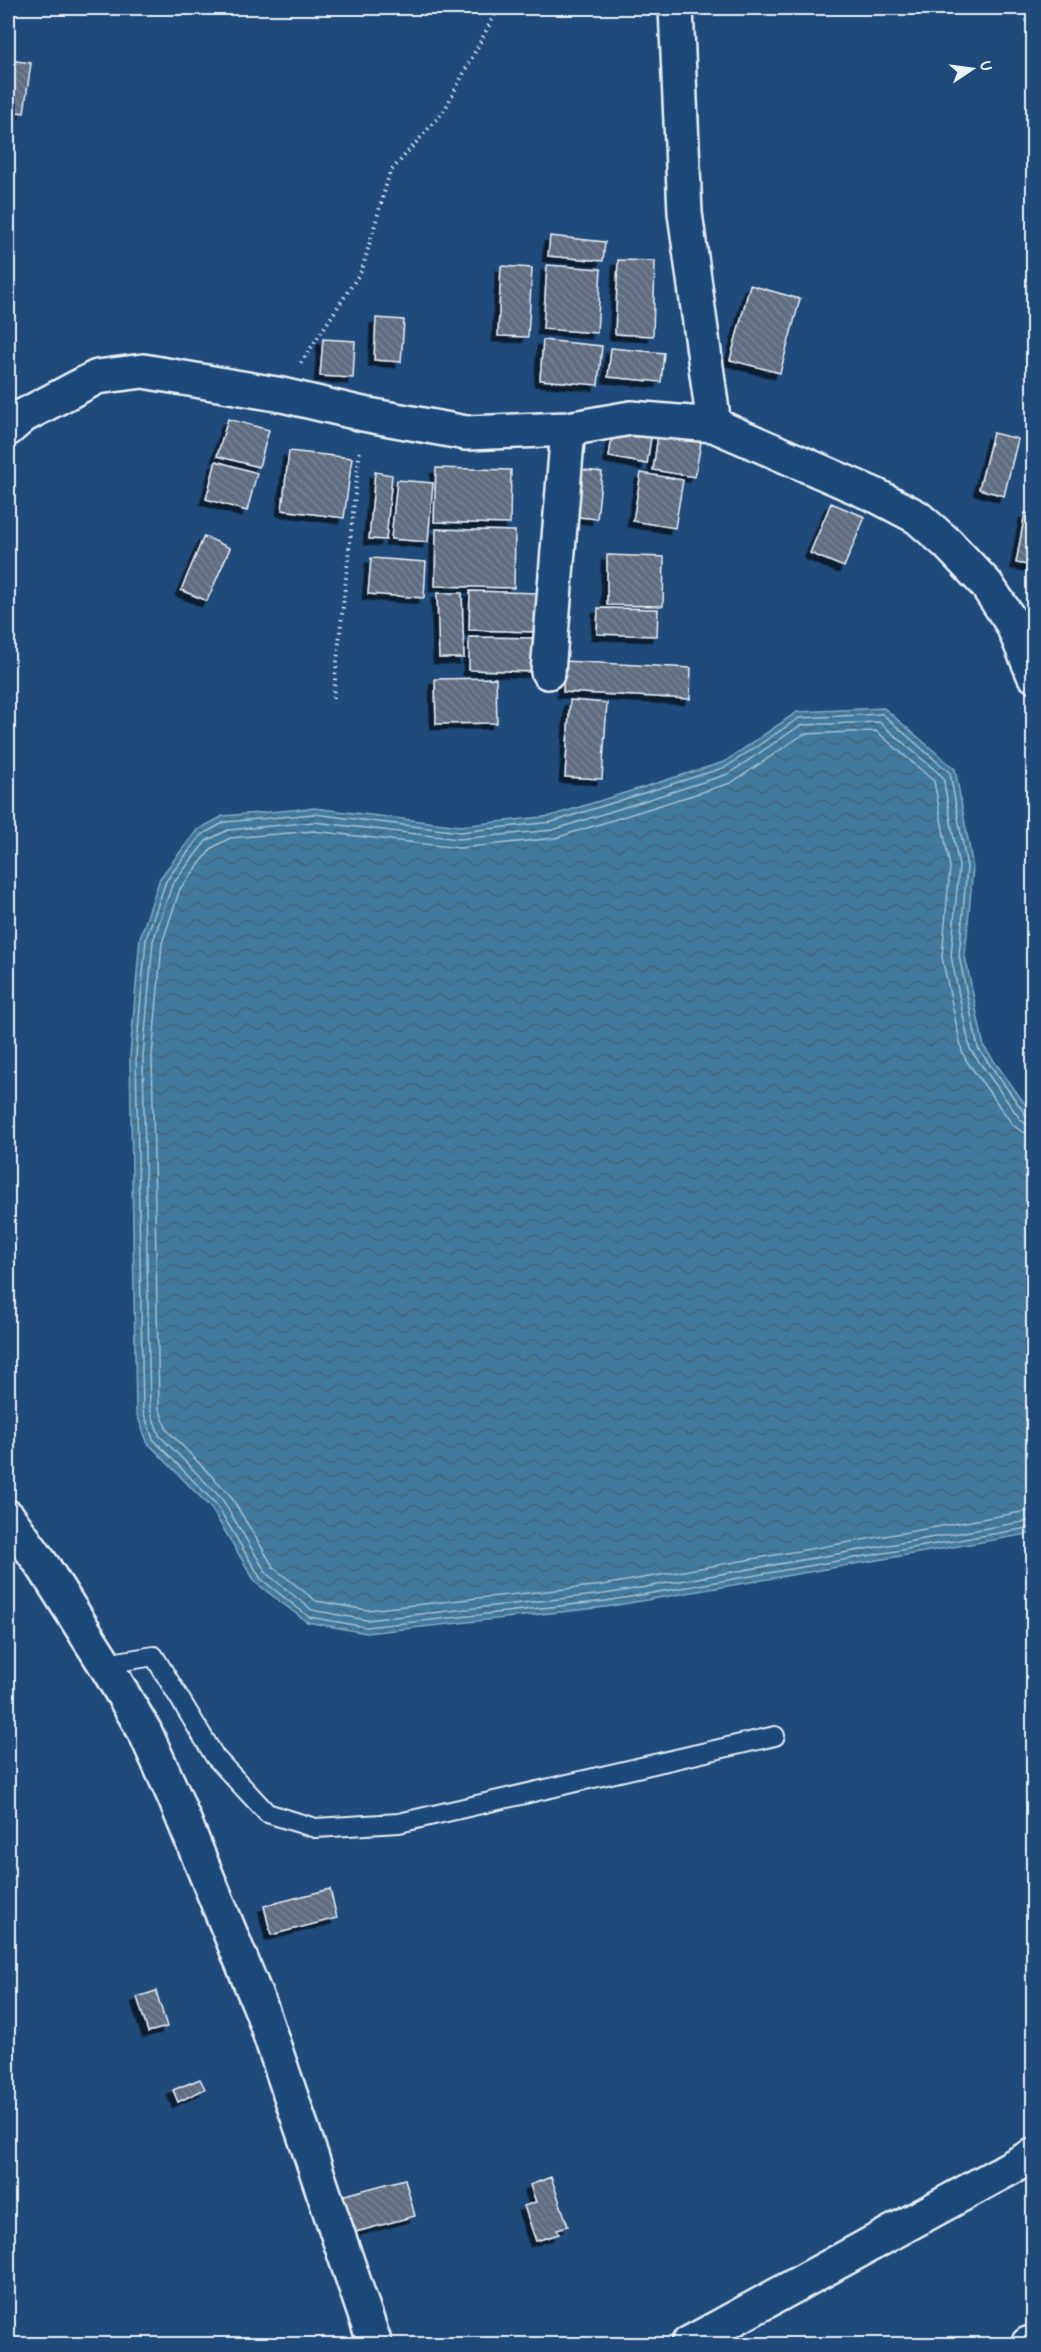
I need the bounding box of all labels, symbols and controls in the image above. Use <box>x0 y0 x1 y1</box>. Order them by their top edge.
north arrow <box>942 39 1002 99</box>
text: U <box>975 59 998 73</box>

